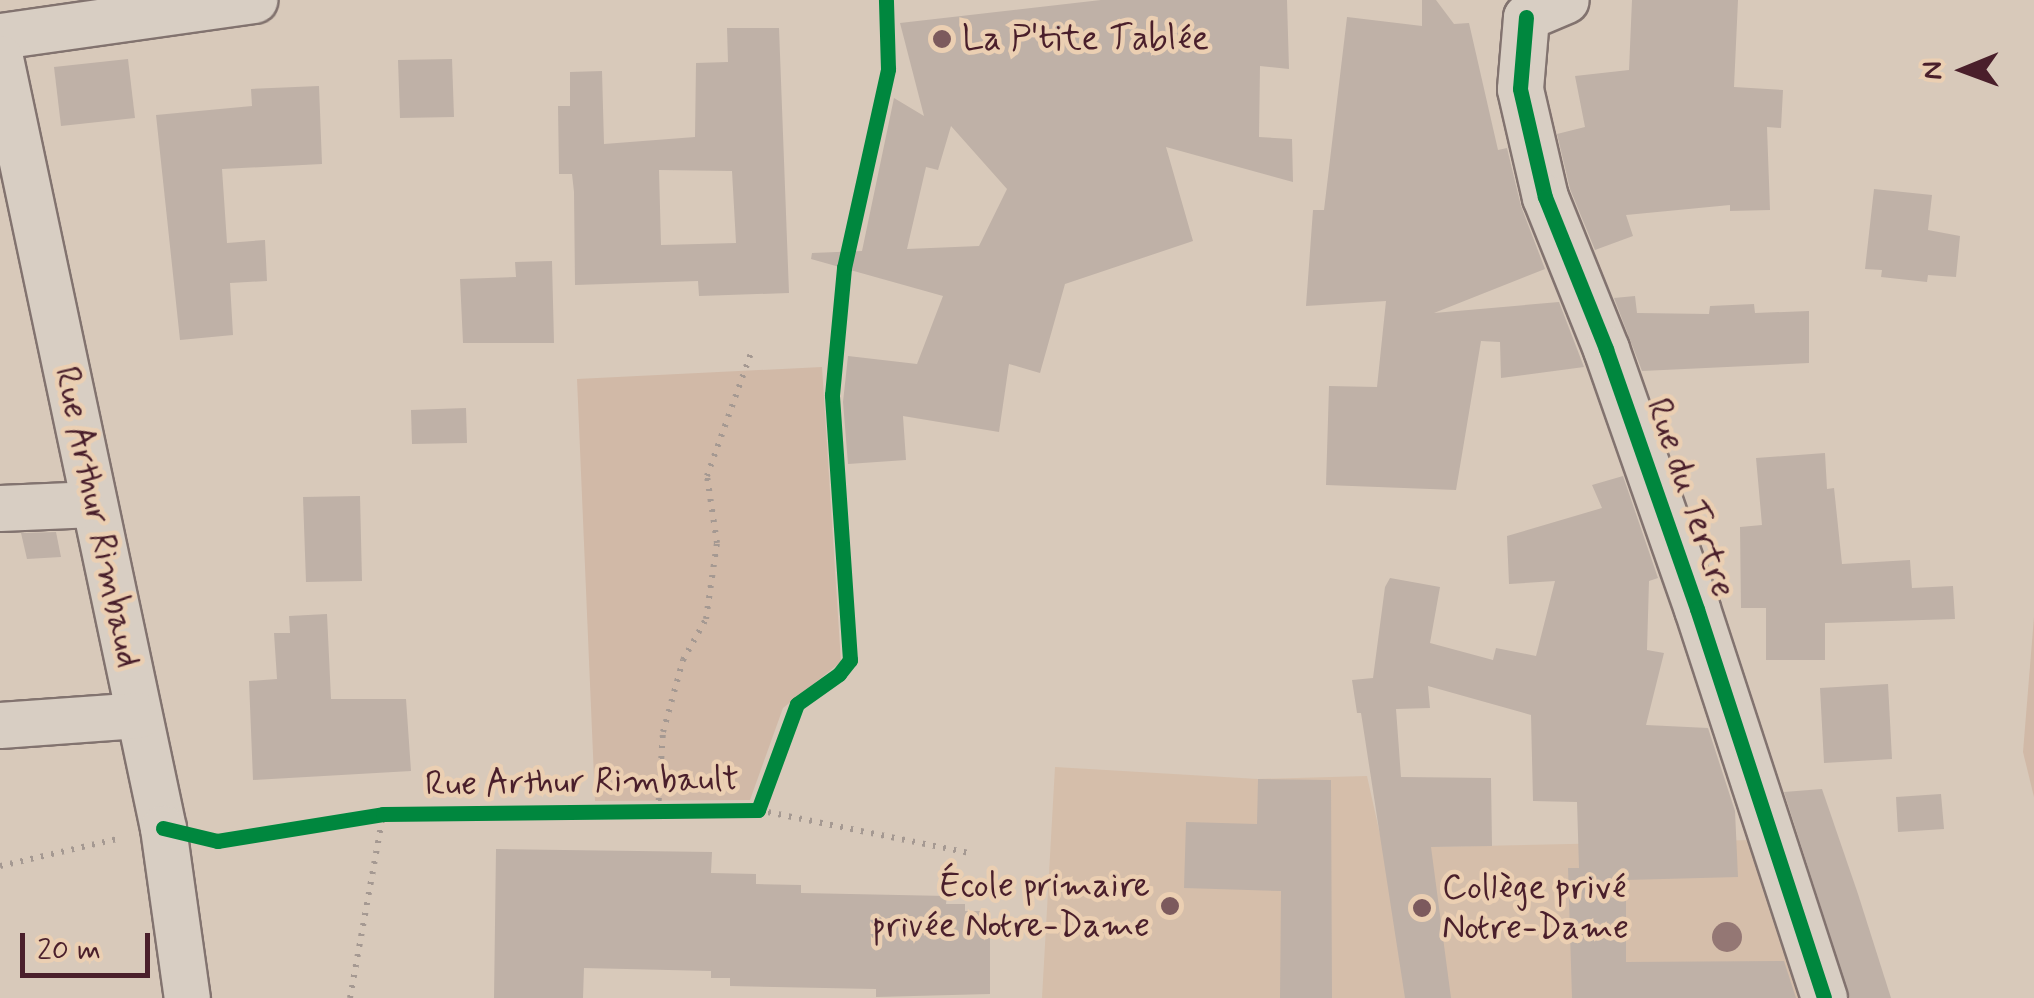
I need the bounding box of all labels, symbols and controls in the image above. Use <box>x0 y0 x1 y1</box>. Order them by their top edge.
place label: La P'tite Tablée <box>962 18 1202 60</box>
north arrow <box>1914 20 2014 120</box>
marker: La P'tite Tablée <box>931 28 953 50</box>
text: N <box>1915 61 1952 80</box>
street label: Rue Arthur Rimbaud <box>45 365 149 669</box>
street label: Rue du Tertre <box>1638 399 1742 597</box>
street label: Rue Arthur Rimbault <box>428 758 736 806</box>
place label: École primaire privée Notre-Dame <box>870 865 1150 947</box>
place label: Collège privé Notre-Dame <box>1442 867 1629 949</box>
marker: École primaire privée Notre-Dame <box>1159 895 1181 917</box>
marker: Collège privé Notre-Dame <box>1411 897 1433 919</box>
scale bar <box>25 913 155 975</box>
text: 20 m <box>37 931 101 970</box>

